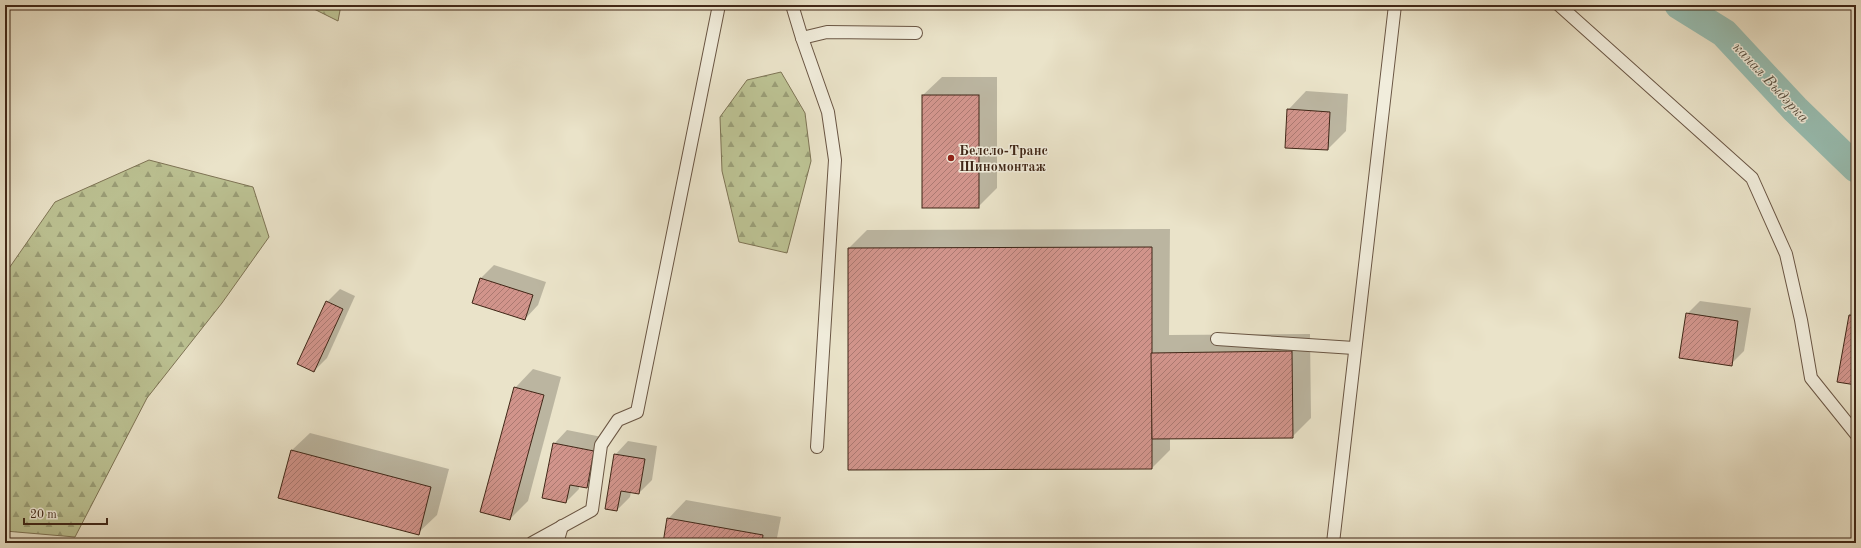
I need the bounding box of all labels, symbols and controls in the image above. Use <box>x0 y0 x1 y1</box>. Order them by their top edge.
water label: канал Выдэрка <box>1729 40 1811 126</box>
place label: Белсло-Транс Шиномонтаж <box>959 144 1048 174</box>
marker: Белсло-Транс Шиномонтаж <box>946 153 956 163</box>
scale bar <box>24 500 107 526</box>
text: 20 m <box>30 509 57 521</box>

